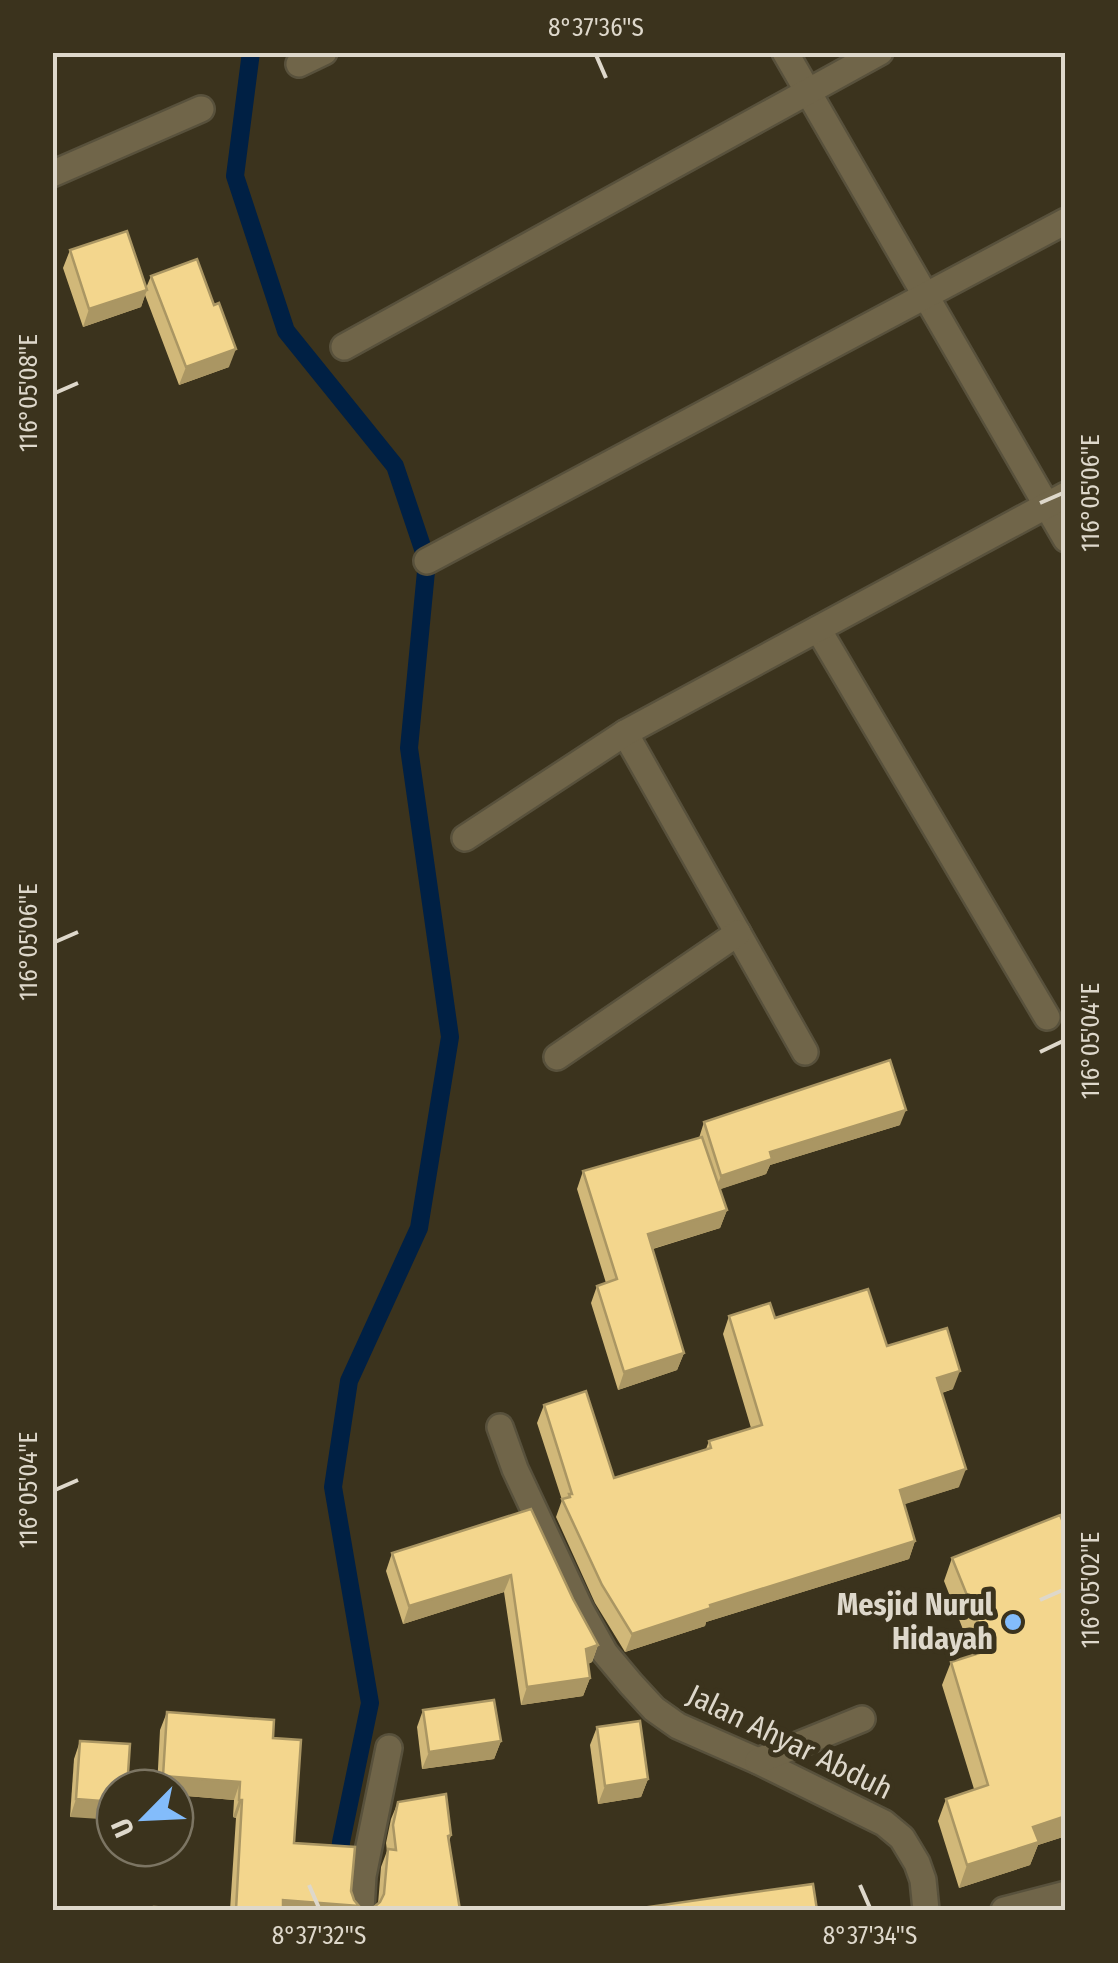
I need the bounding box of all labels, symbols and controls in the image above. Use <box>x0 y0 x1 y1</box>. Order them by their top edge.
text: 8°37'36"S <box>548 13 644 43</box>
text: 116°05'08"E <box>14 334 44 452</box>
text: 116°05'06"E <box>1076 434 1106 552</box>
text: 116°05'06"E <box>14 883 44 1001</box>
text: 116°05'04"E <box>1076 983 1106 1099</box>
text: 116°05'04"E <box>14 1432 44 1548</box>
text: 116°05'02"E <box>1076 1532 1106 1648</box>
place label: Mesjid Nurul Hidayah <box>837 1587 994 1657</box>
marker: Mesjid Nurul Hidayah <box>1002 1611 1024 1633</box>
street label: Jalan Ahyar Abduh <box>682 1677 898 1807</box>
north arrow <box>95 1768 195 1868</box>
text: U <box>104 1814 141 1842</box>
text: 8°37'32"S <box>272 1921 366 1951</box>
text: 8°37'34"S <box>823 1921 917 1951</box>

